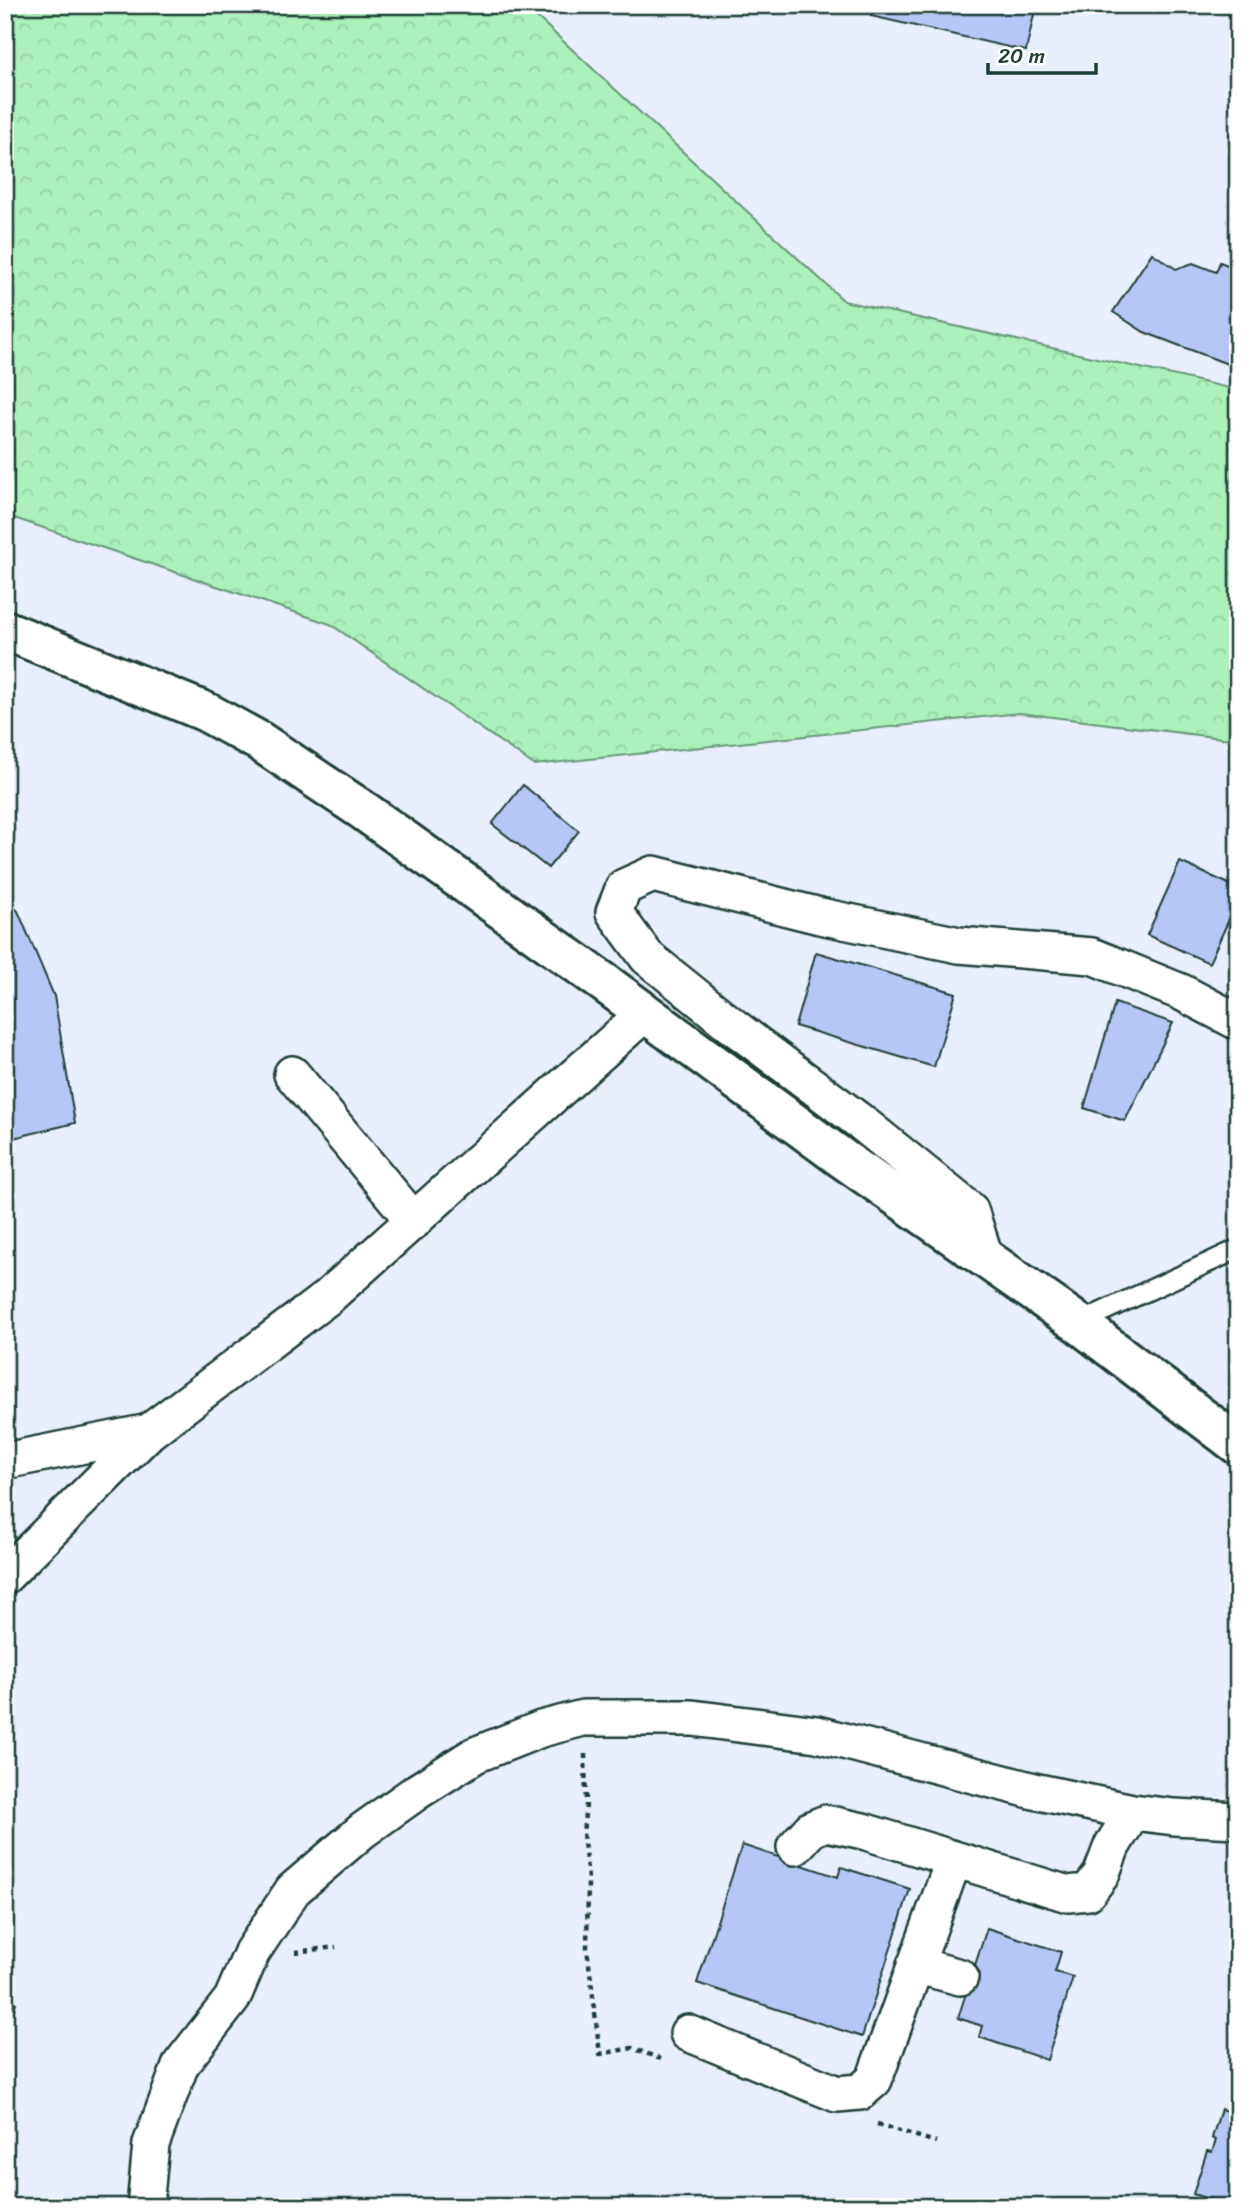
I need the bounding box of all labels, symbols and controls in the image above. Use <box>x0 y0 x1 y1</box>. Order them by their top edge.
scale bar <box>988 32 1096 76</box>
text: 20 m <box>998 37 1045 75</box>

